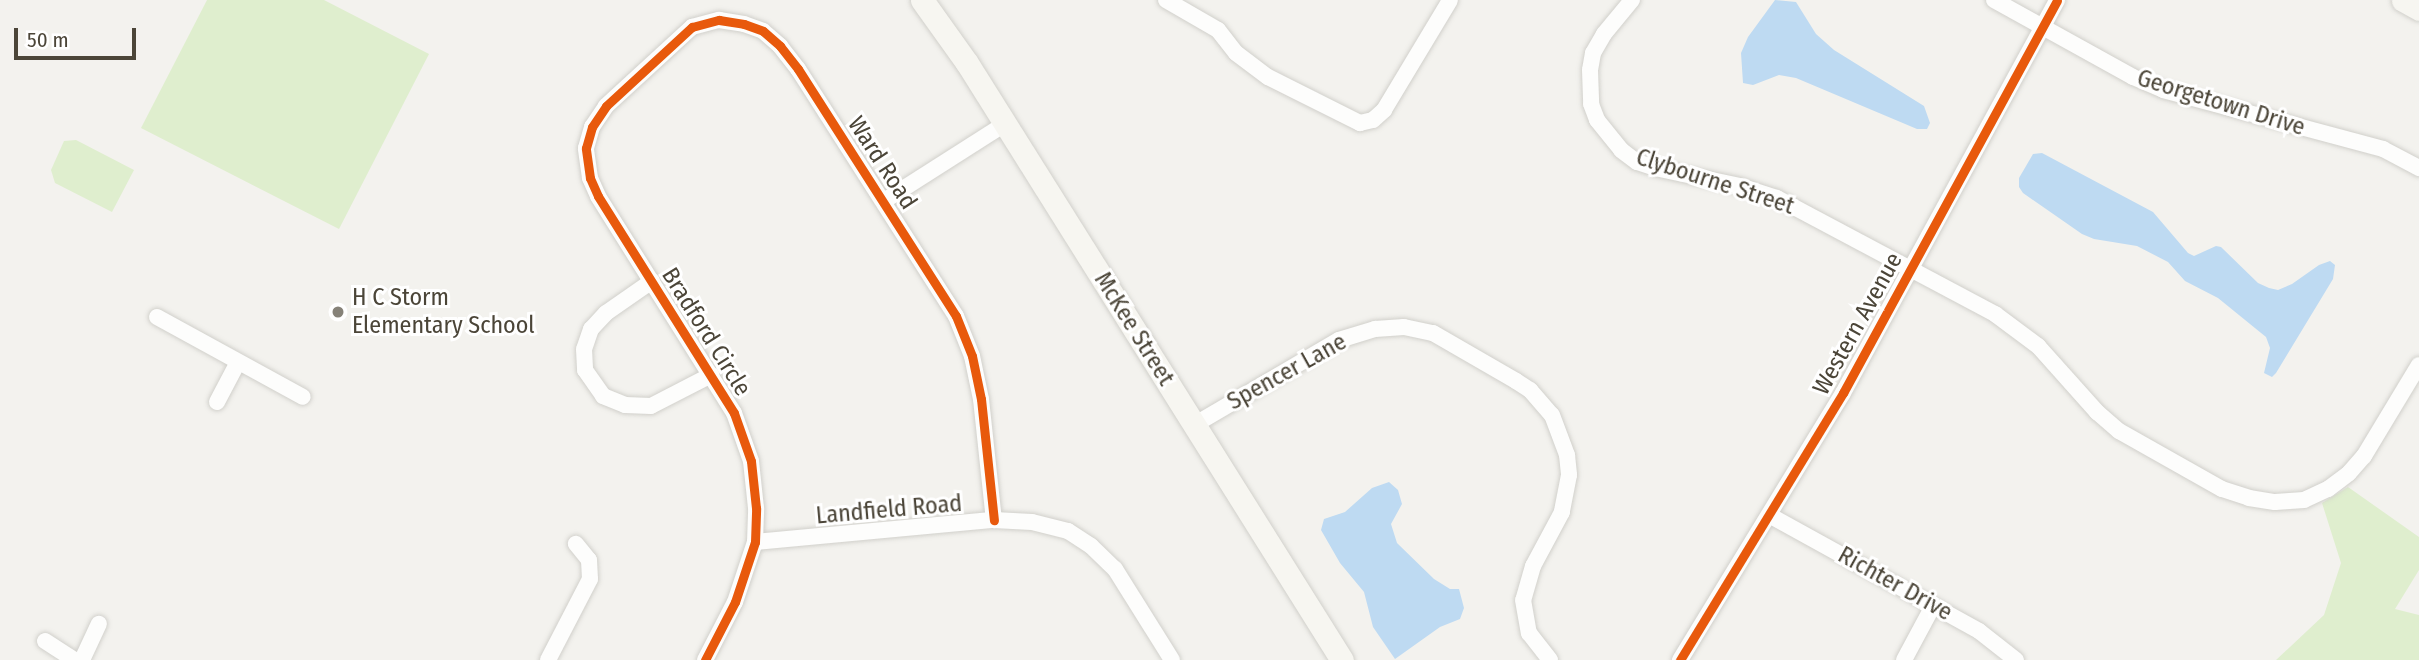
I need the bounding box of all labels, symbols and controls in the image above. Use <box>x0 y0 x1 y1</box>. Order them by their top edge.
scale bar <box>18 14 140 58</box>
text: 50 m <box>27 27 69 53</box>
street label: Georgetown Drive <box>2134 64 2308 142</box>
street label: Ward Road <box>841 111 923 215</box>
street label: Clybourne Street <box>1632 143 1798 221</box>
street label: Western Avenue <box>1807 248 1909 400</box>
street label: Bradford Circle <box>655 263 757 401</box>
street label: McKee Street <box>1088 267 1180 391</box>
place label: H C Storm Elementary School <box>352 284 535 340</box>
marker: H C Storm Elementary School <box>330 304 346 320</box>
street label: Spencer Lane <box>1222 328 1352 416</box>
street label: Landfield Road <box>815 489 963 531</box>
street label: Richter Drive <box>1833 541 1957 627</box>

